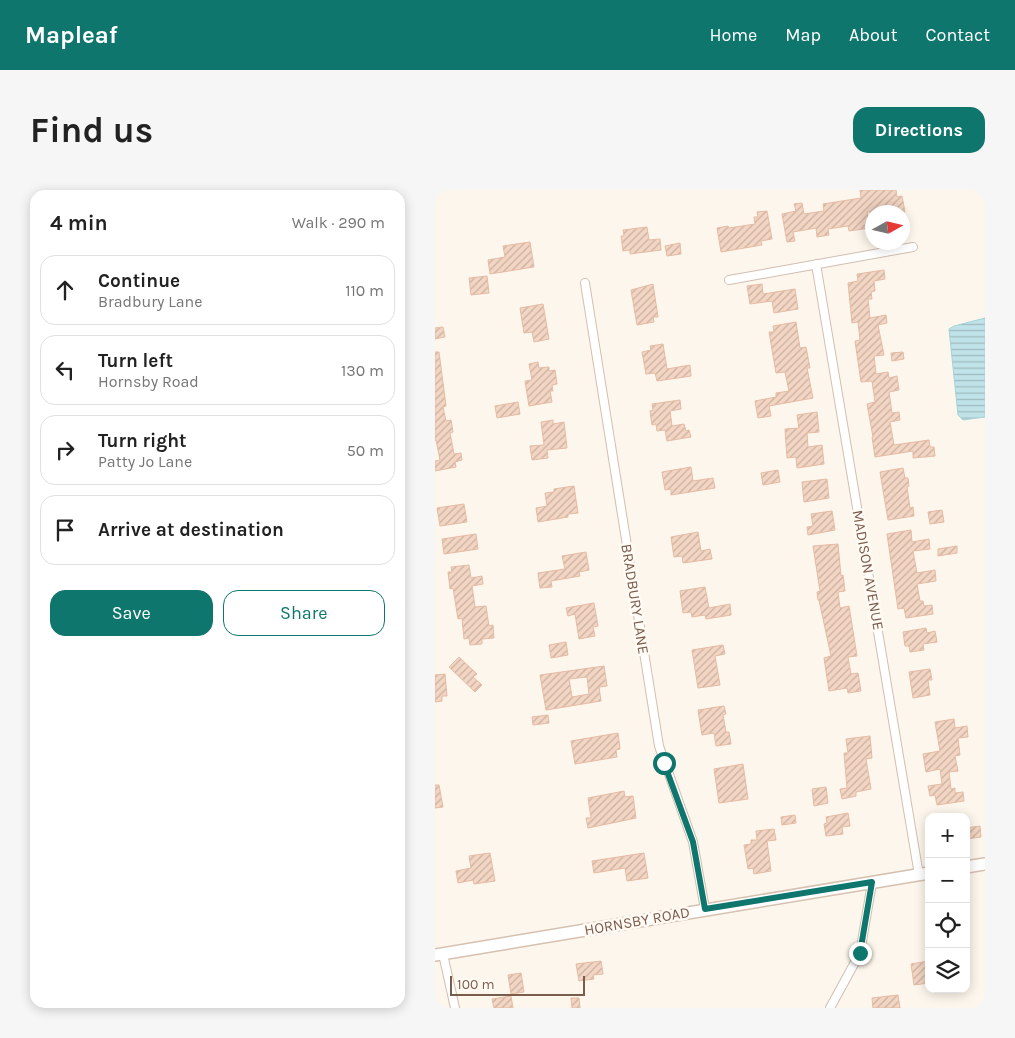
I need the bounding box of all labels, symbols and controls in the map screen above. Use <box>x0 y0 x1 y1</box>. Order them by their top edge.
text: Mapleaf <box>25 21 118 49</box>
text: Home <box>709 24 757 46</box>
text: Map <box>785 24 821 46</box>
text: About <box>849 24 898 46</box>
text: Contact <box>926 24 990 46</box>
button: Directions <box>853 107 985 153</box>
text: Find us <box>30 110 153 151</box>
north arrow <box>865 205 910 250</box>
text: 4 min <box>50 211 108 235</box>
text: Walk · 290 m <box>292 213 385 232</box>
text: Continue <box>98 270 180 292</box>
icon: ahead <box>51 276 79 304</box>
text: 110 m <box>345 281 384 300</box>
text: Bradbury Lane <box>98 292 202 311</box>
text: Turn left <box>98 350 173 372</box>
icon: left <box>51 356 79 384</box>
text: 130 m <box>341 361 384 380</box>
text: Hornsby Road <box>98 372 199 391</box>
text: Turn right <box>98 430 187 452</box>
icon: right <box>51 436 79 464</box>
text: 50 m <box>347 441 384 460</box>
text: Patty Jo Lane <box>98 452 192 471</box>
street label: MADISON AVENUE <box>849 509 887 631</box>
icon: arrive <box>51 516 79 544</box>
text: Arrive at destination <box>98 519 284 541</box>
street label: BRADBURY LANE <box>617 543 653 655</box>
button: Save <box>50 590 213 636</box>
button: Share <box>223 590 385 636</box>
route start <box>653 752 676 775</box>
map controls <box>925 813 970 993</box>
button: + <box>925 813 970 858</box>
button: − <box>925 858 970 903</box>
street label: HORNSBY ROAD <box>583 903 691 939</box>
button: locate <box>925 903 970 948</box>
route end <box>849 942 872 965</box>
button: layers <box>925 948 970 993</box>
scale bar <box>450 973 585 996</box>
text: 100 m <box>457 976 495 993</box>

